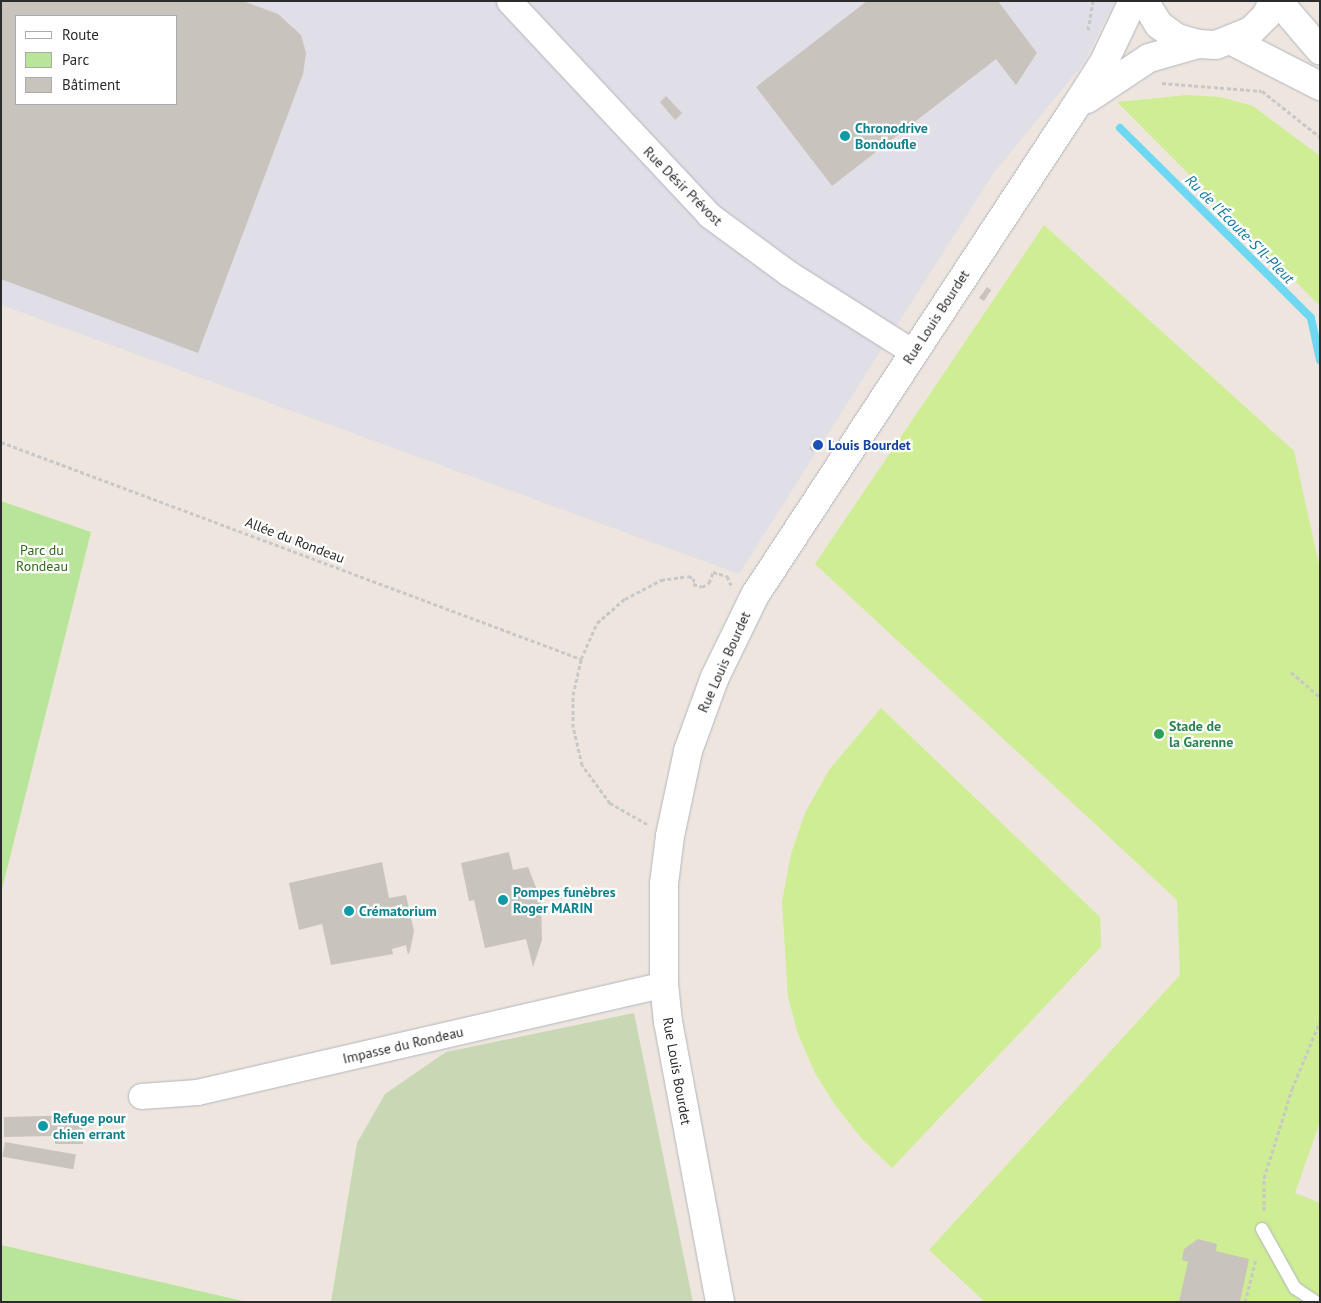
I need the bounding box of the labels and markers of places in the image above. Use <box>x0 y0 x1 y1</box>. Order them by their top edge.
place label: Chronodrive Bondoufle <box>855 120 928 152</box>
marker: Chronodrive Bondoufle <box>839 130 851 142</box>
place label: Louis Bourdet <box>828 437 911 453</box>
marker: Louis Bourdet <box>812 439 824 451</box>
place label: Stade de la Garenne <box>1169 718 1233 750</box>
marker: Stade de la Garenne <box>1153 728 1165 740</box>
place label: Pompes funèbres Roger MARIN <box>513 884 616 916</box>
marker: Pompes funèbres Roger MARIN <box>497 894 509 906</box>
place label: Crématorium <box>359 903 437 919</box>
marker: Crématorium <box>343 905 355 917</box>
place label: Refuge pour chien errant <box>53 1110 126 1142</box>
marker: Refuge pour chien errant <box>37 1120 49 1132</box>

